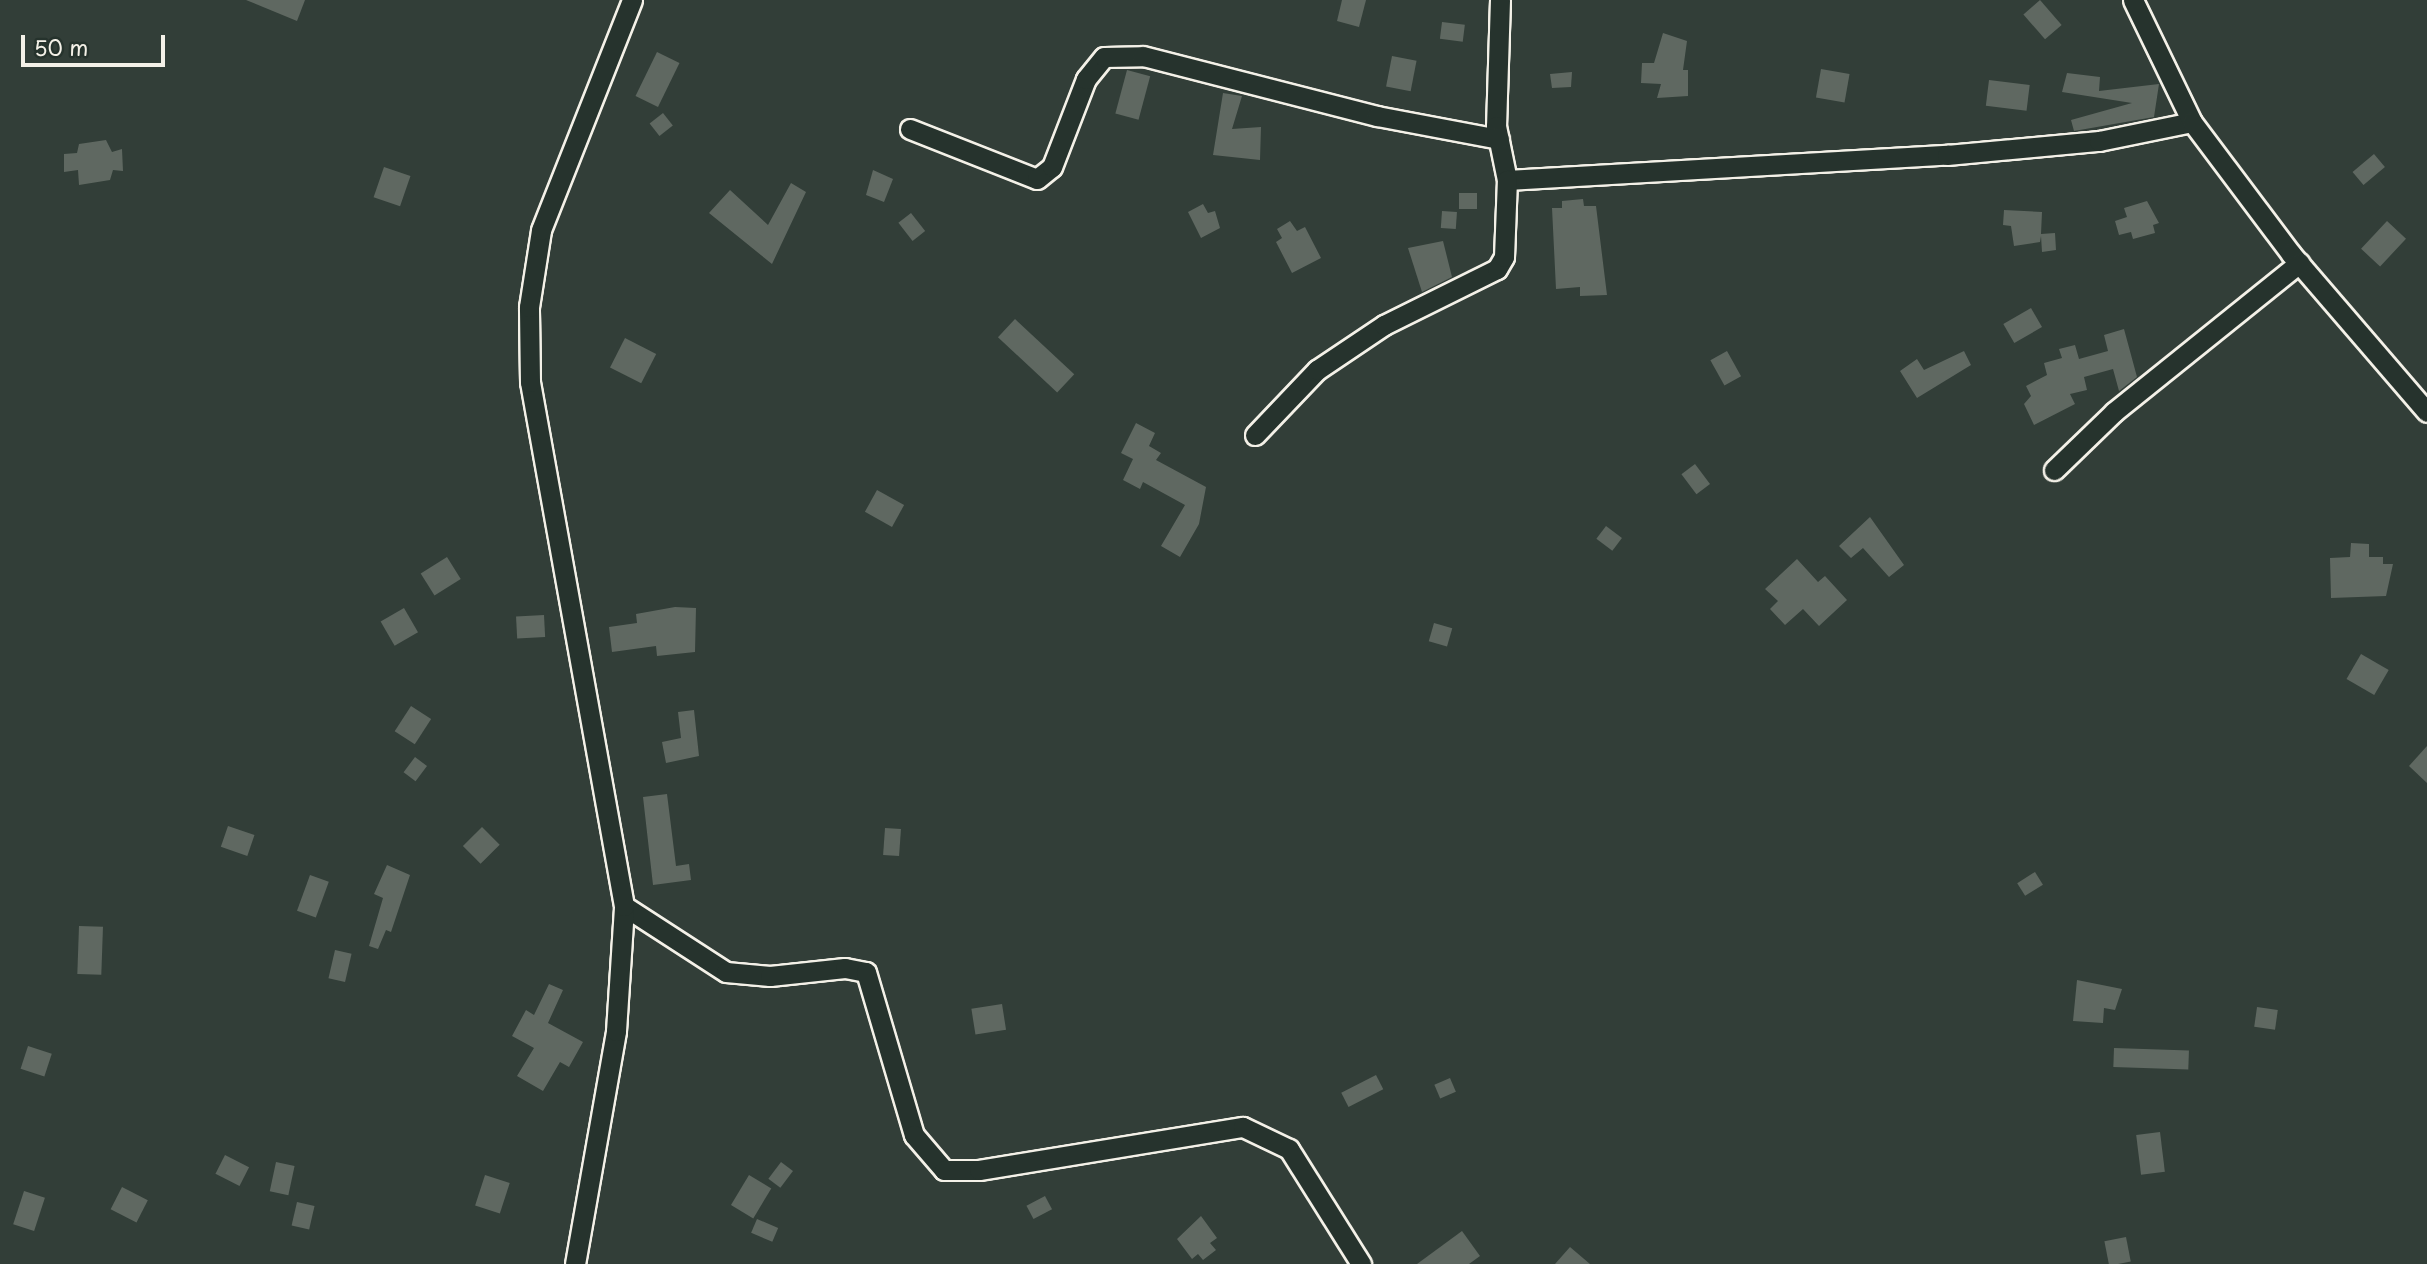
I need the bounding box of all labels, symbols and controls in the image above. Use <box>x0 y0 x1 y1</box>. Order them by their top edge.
scale bar <box>24 21 168 65</box>
text: 50 m <box>34 31 88 63</box>

